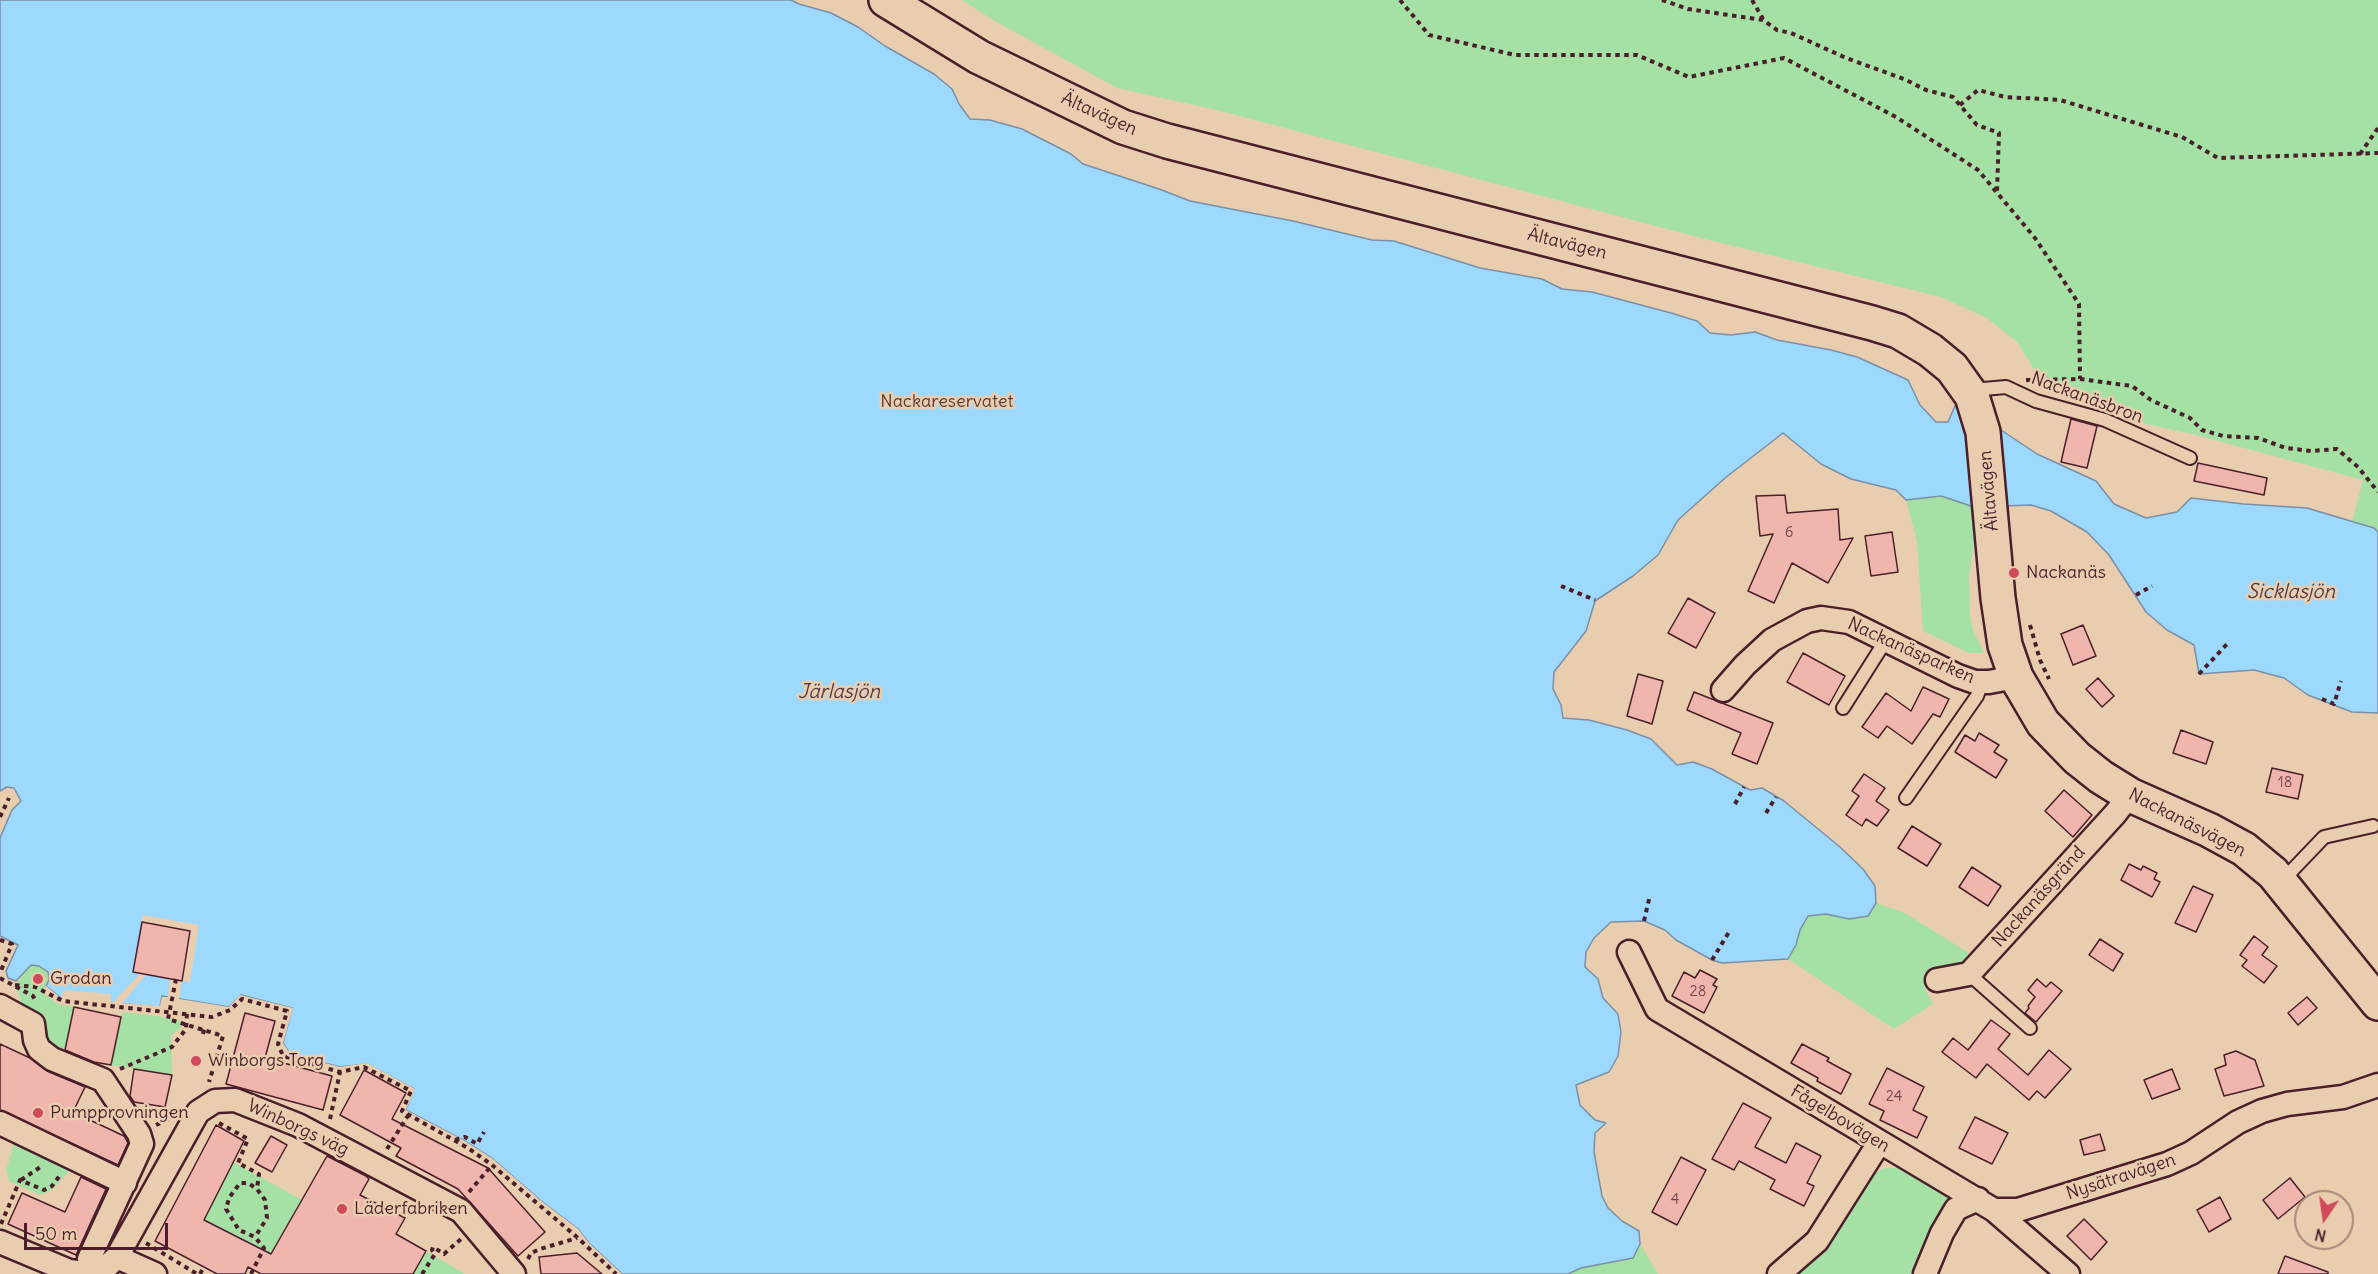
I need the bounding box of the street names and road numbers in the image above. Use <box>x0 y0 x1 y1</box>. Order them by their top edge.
street label: Ältavägen <box>1058 88 1140 140</box>
street label: Ältavägen <box>1525 224 1609 264</box>
street label: Nackanäsbron <box>2028 368 2146 428</box>
street label: Ältavägen <box>1975 450 2003 532</box>
street label: Nackanäsparken <box>1844 613 1978 689</box>
street label: Nackanäsvägen <box>2125 784 2249 862</box>
street label: Nackanäsgränd <box>1988 842 2090 952</box>
street label: Fågelbovägen <box>1786 1081 1894 1157</box>
street label: Winborgs väg <box>244 1095 352 1161</box>
street label: Nysätravägen <box>2064 1149 2178 1205</box>

